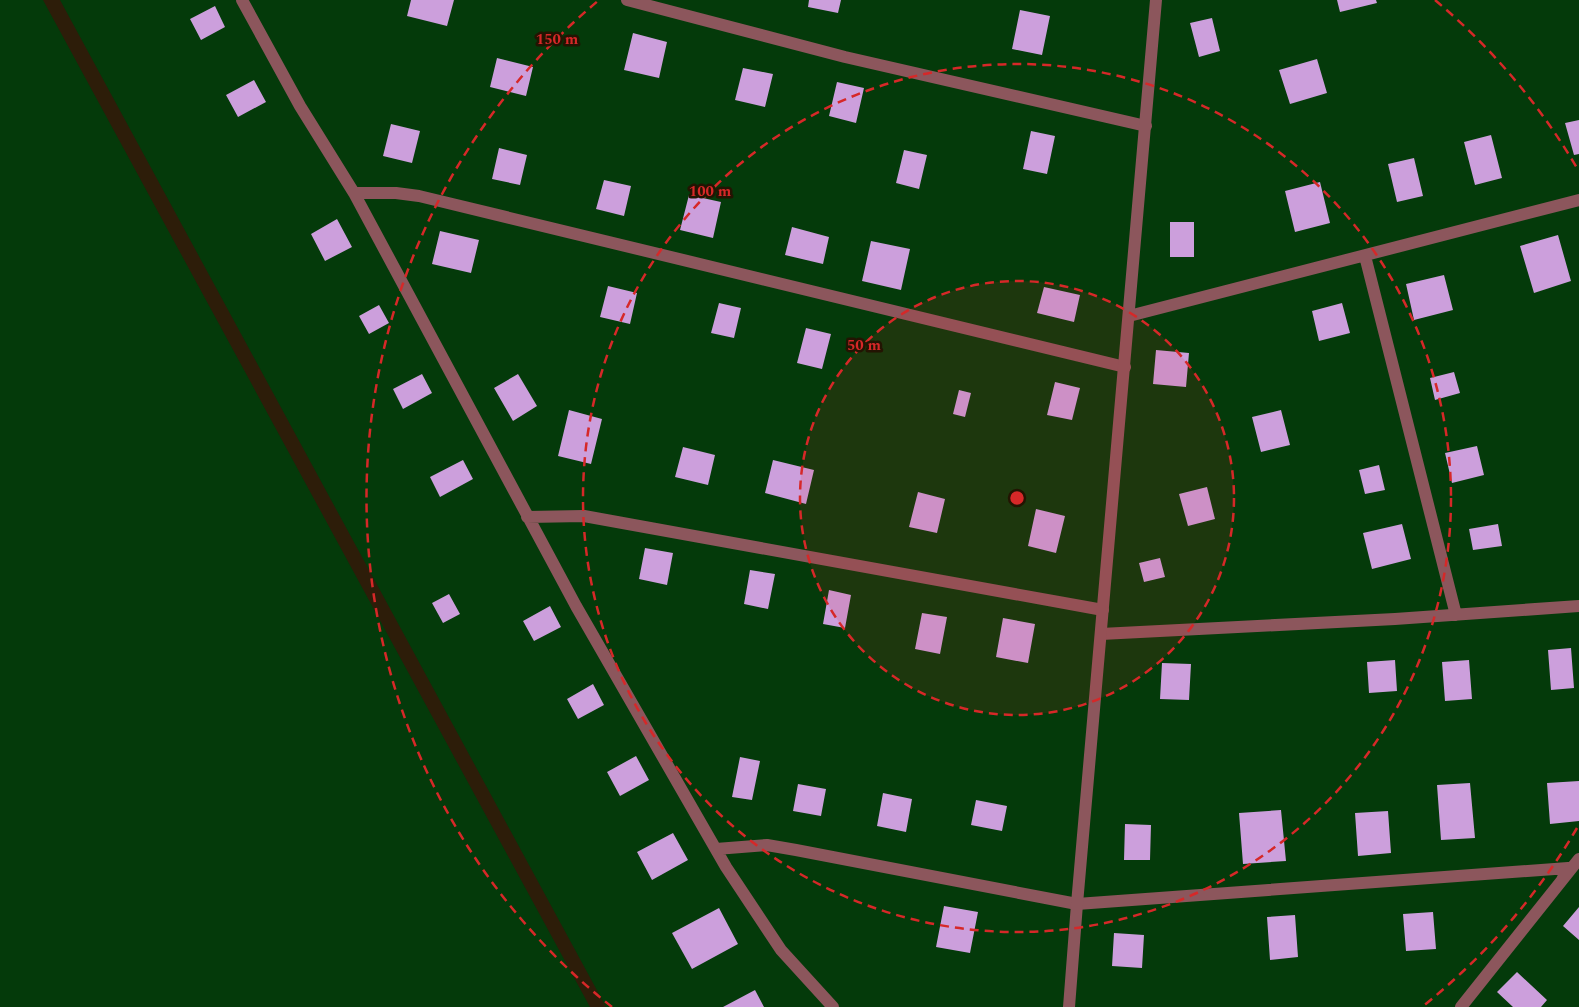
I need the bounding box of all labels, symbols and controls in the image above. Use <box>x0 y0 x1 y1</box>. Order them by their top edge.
text: 150 m <box>536 28 579 51</box>
text: 100 m <box>689 180 732 203</box>
text: 50 m <box>847 334 882 357</box>
centre of rings <box>1008 489 1026 507</box>

